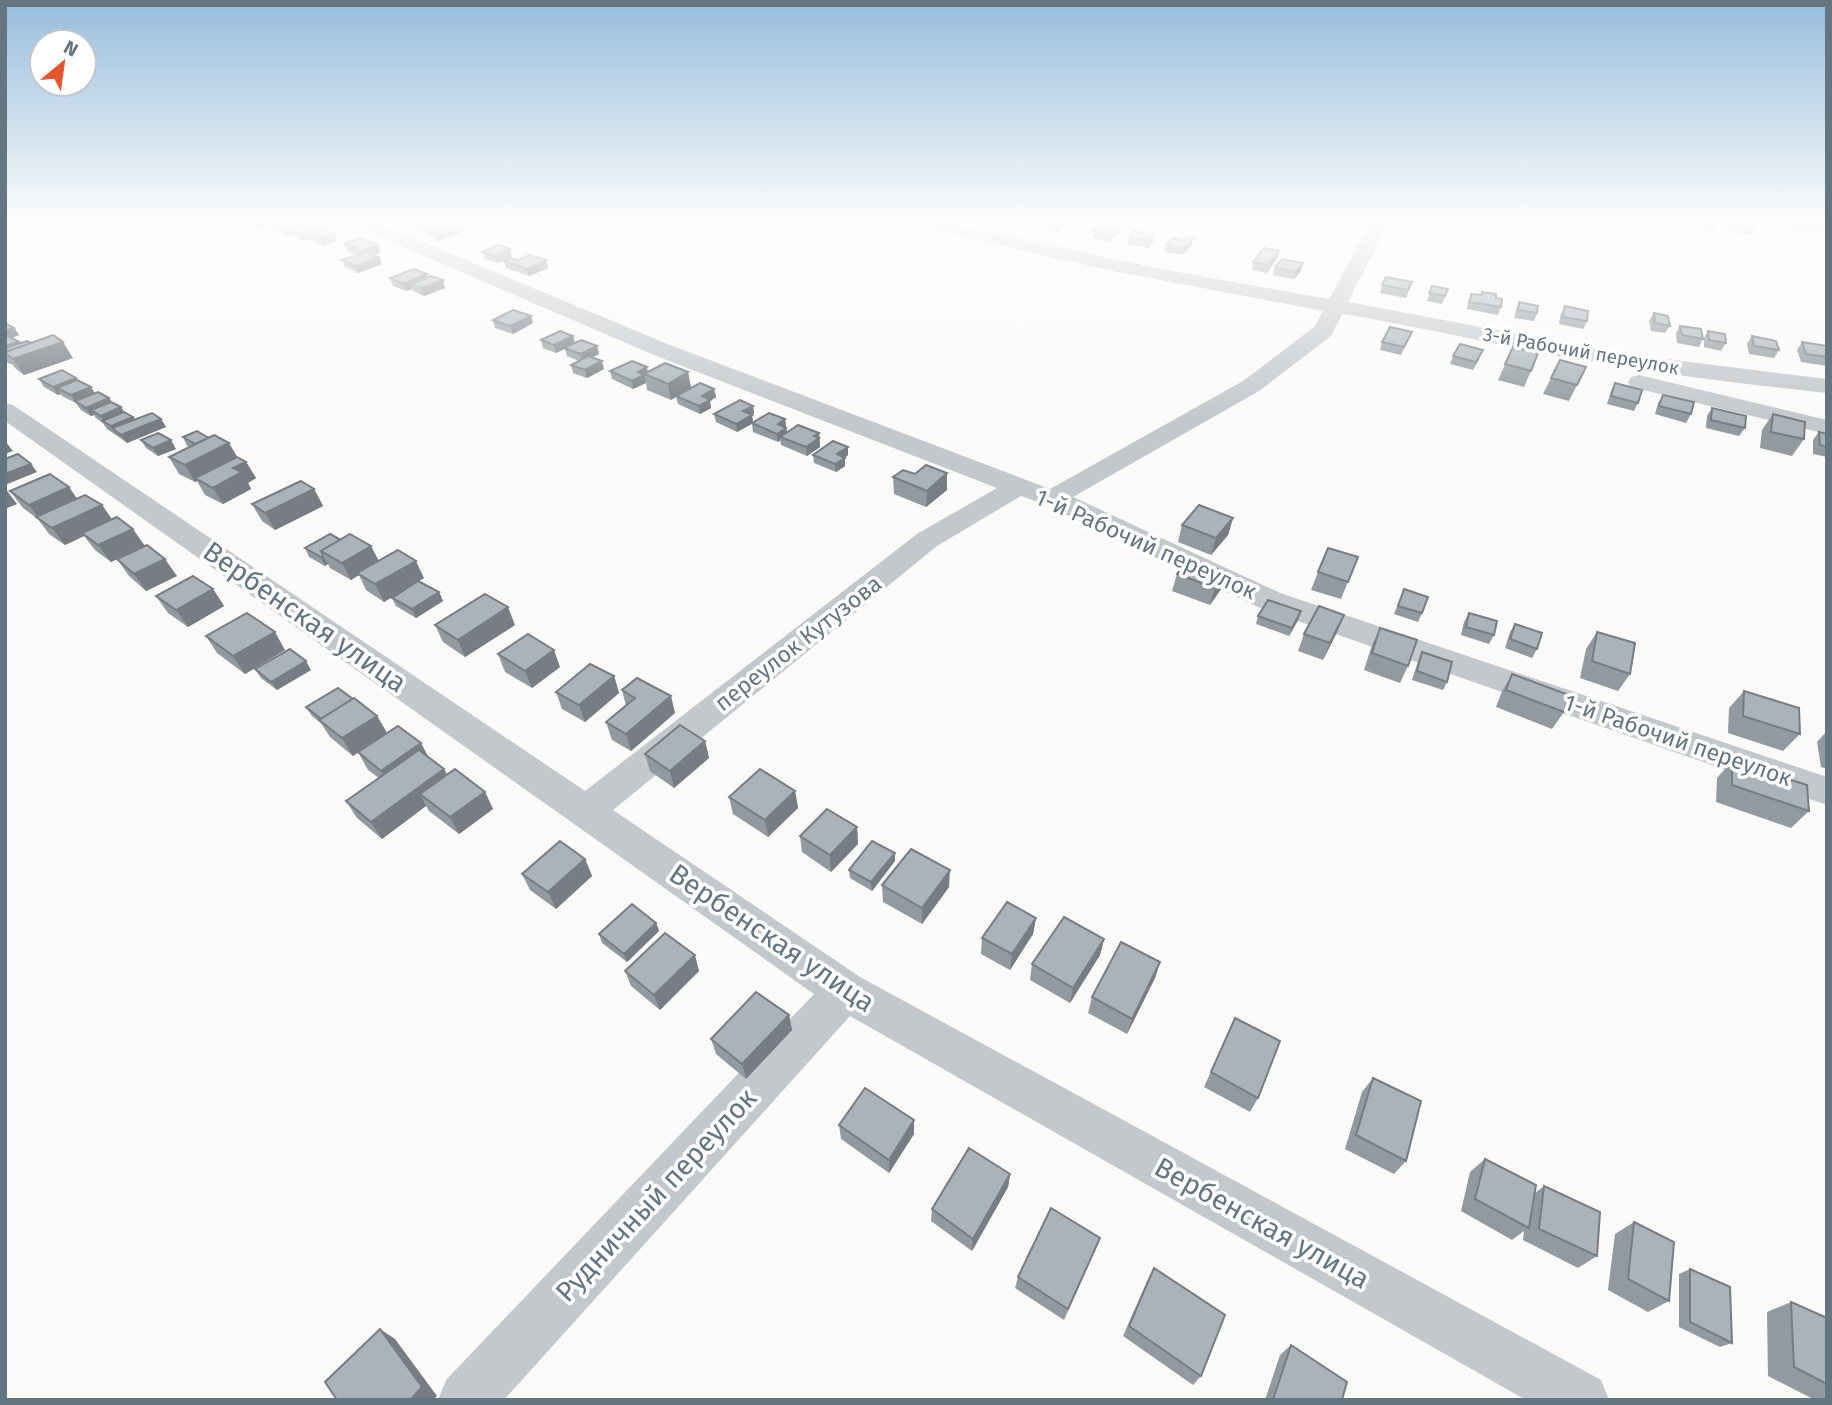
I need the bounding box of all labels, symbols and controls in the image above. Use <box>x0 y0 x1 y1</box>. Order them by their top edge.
north arrow <box>28 28 98 98</box>
text: N <box>60 35 82 62</box>
street label: 3-й Рабочий переулок <box>1481 322 1681 380</box>
street label: 1-й Рабочий переулок <box>1031 483 1261 605</box>
street label: Вербенская улица <box>197 534 413 700</box>
street label: переулок Кутузова <box>709 569 887 717</box>
street label: 1-й Рабочий переулок <box>1561 688 1795 792</box>
street label: Вербенская улица <box>663 857 881 1019</box>
street label: Рудничный переулок <box>549 1081 764 1308</box>
street label: Вербенская улица <box>1149 1150 1375 1296</box>

